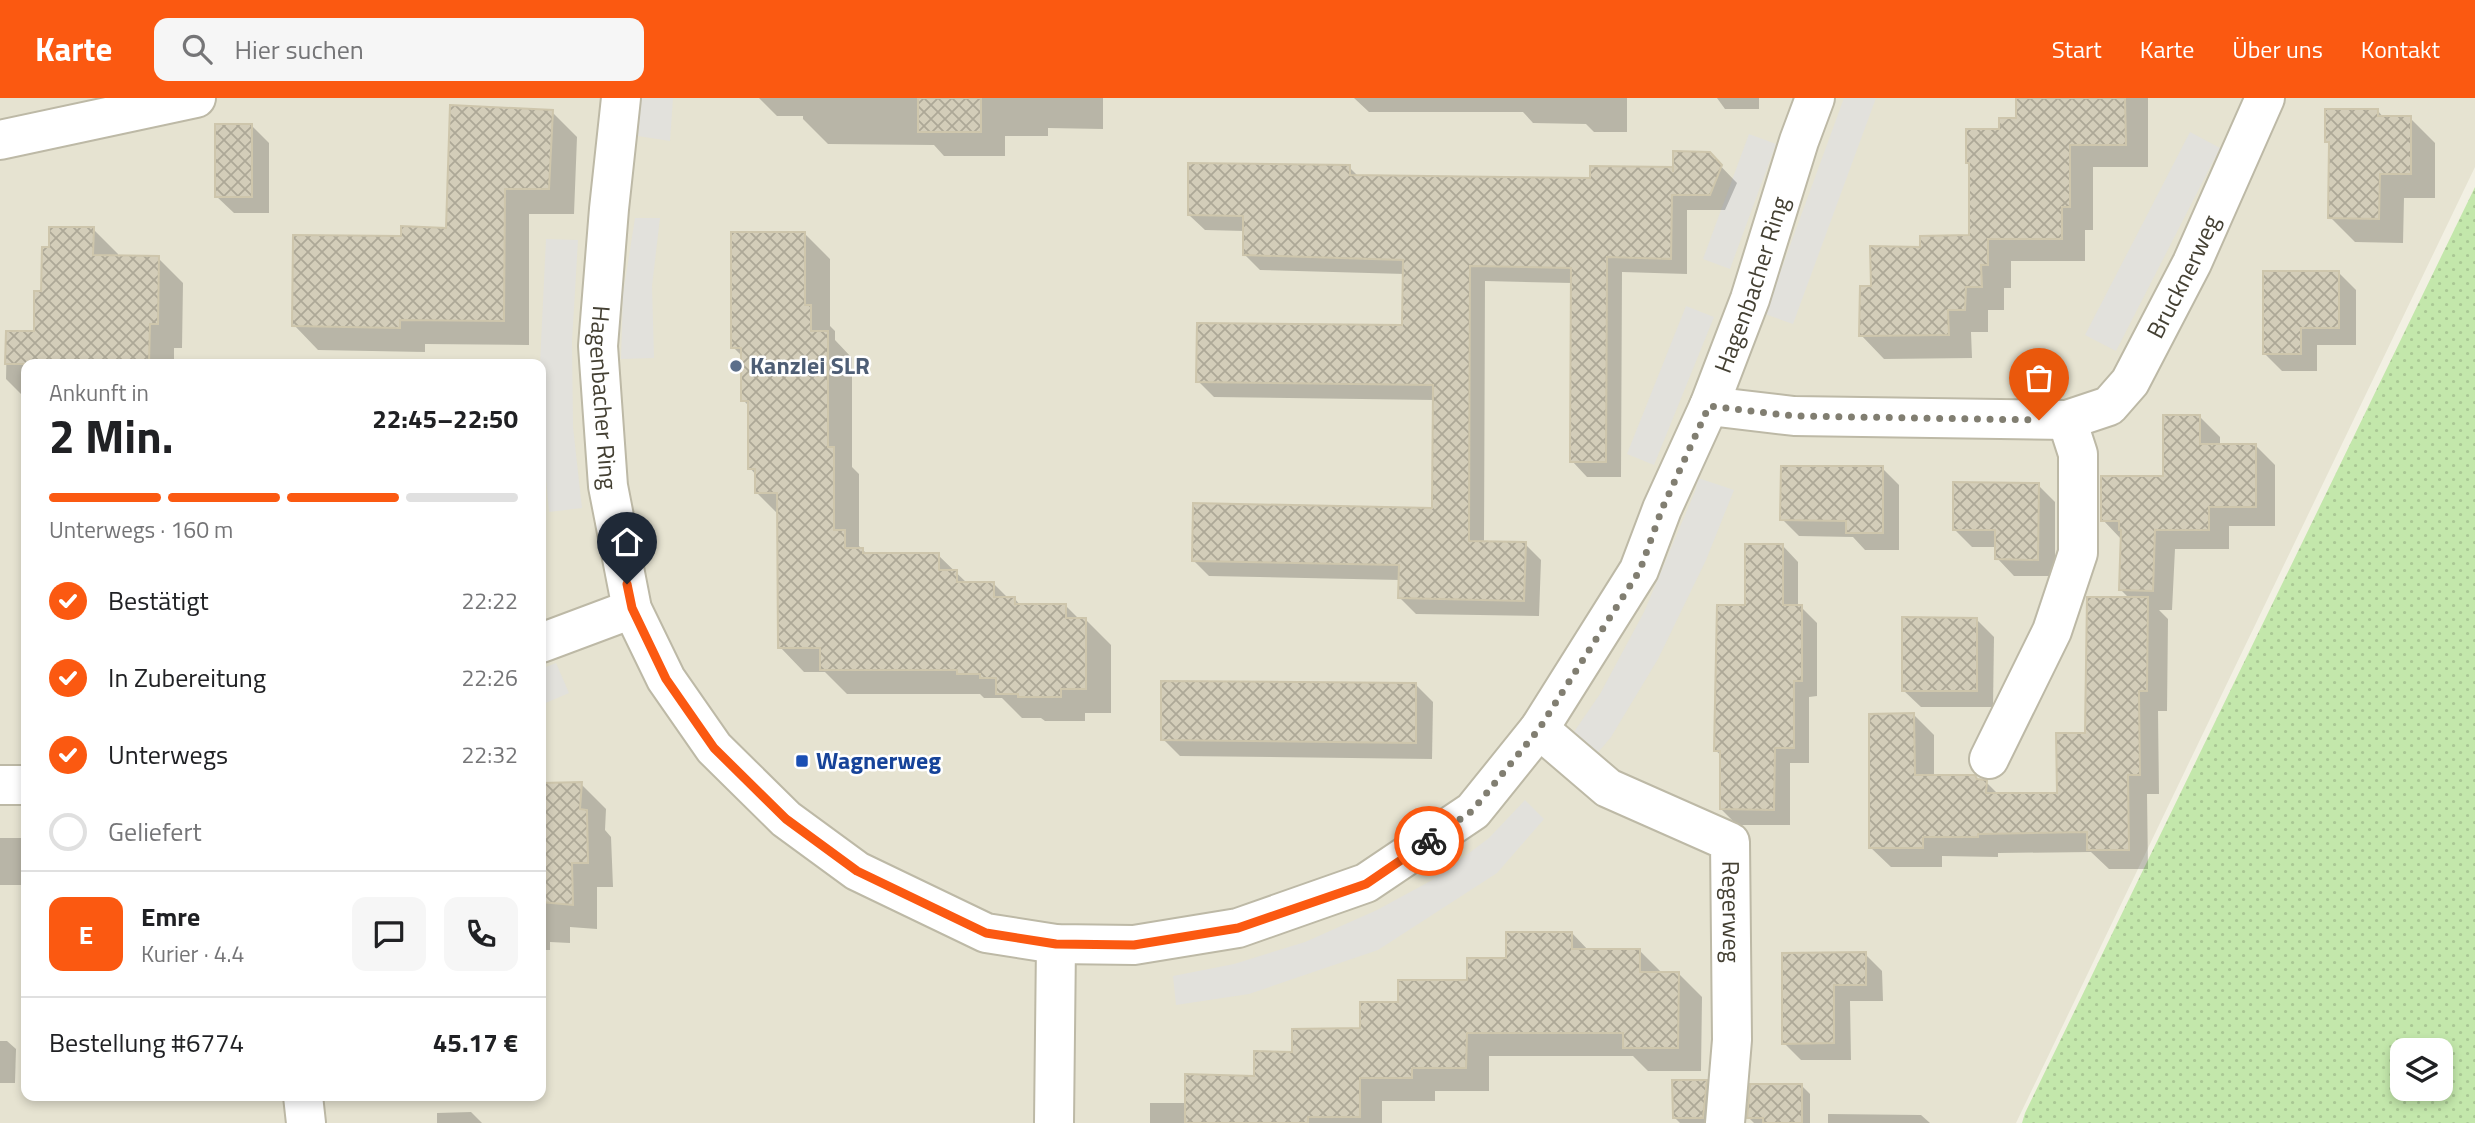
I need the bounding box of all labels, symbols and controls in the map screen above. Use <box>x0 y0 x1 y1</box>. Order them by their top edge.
search box <box>154 18 644 81</box>
text: Karte <box>35 24 112 74</box>
icon: search <box>178 30 216 68</box>
text: Hier suchen <box>234 30 364 69</box>
text: Start <box>2052 31 2102 67</box>
text: Karte <box>2140 31 2194 67</box>
text: Über uns <box>2232 31 2323 67</box>
text: Kontakt <box>2361 31 2440 67</box>
street label: Hagenbacher Ring <box>1704 192 1798 378</box>
street label: Brucknerweg <box>2137 209 2228 344</box>
street label: Hagenbacher Ring <box>581 304 627 491</box>
place label: Kanzlei SLR <box>750 347 870 383</box>
pin <box>2009 348 2069 420</box>
marker: Kanzlei SLR <box>728 358 744 374</box>
icon: bag <box>2020 359 2058 397</box>
text: Ankunft in <box>49 375 149 410</box>
text: 22:45–22:50 <box>372 399 518 438</box>
text: 2 Min. <box>49 401 173 471</box>
text: Unterwegs · 160 m <box>49 512 233 547</box>
pin <box>597 512 657 584</box>
icon: home <box>608 523 646 561</box>
text: Bestätigt <box>108 581 209 620</box>
icon: check <box>49 582 87 620</box>
text: 22:22 <box>461 583 518 618</box>
text: In Zubereitung <box>108 658 266 697</box>
icon: check <box>49 659 87 697</box>
text: 22:26 <box>461 660 518 695</box>
text: Unterwegs <box>108 735 228 774</box>
icon: check <box>49 736 87 774</box>
text: 22:32 <box>461 737 518 772</box>
place label: Wagnerweg <box>816 742 941 778</box>
marker: Wagnerweg <box>794 753 810 769</box>
courier <box>1394 806 1464 876</box>
text: Geliefert <box>108 812 202 851</box>
icon: bike <box>1410 822 1448 860</box>
street label: Regerweg <box>1713 861 1750 963</box>
text: Emre <box>141 897 200 936</box>
button: chat <box>352 897 426 971</box>
button: phone <box>444 897 518 971</box>
text: E <box>79 915 93 954</box>
text: Kurier · 4.4 <box>141 936 244 971</box>
text: Bestellung #6774 <box>49 1023 244 1062</box>
text: 45.17 € <box>433 1023 518 1062</box>
map controls <box>2390 1038 2453 1101</box>
button: layers <box>2390 1038 2453 1101</box>

